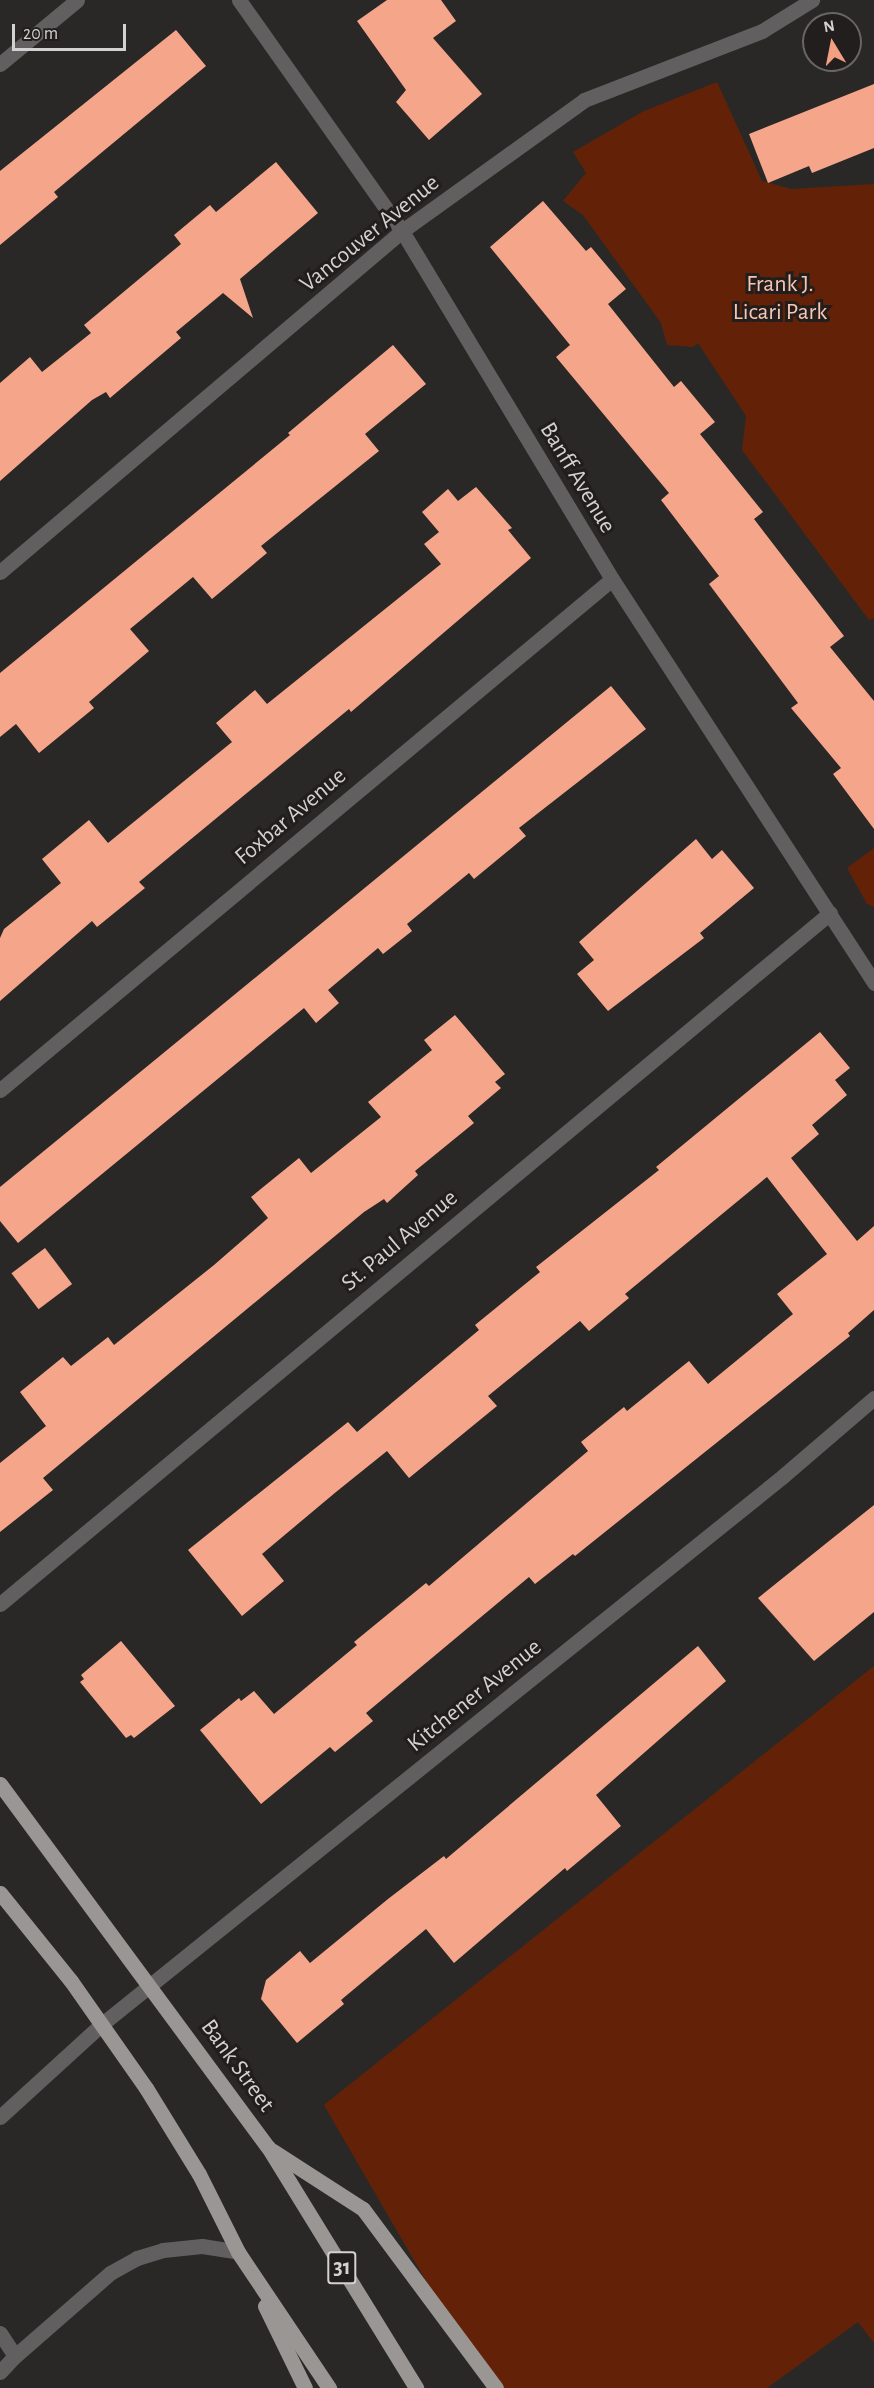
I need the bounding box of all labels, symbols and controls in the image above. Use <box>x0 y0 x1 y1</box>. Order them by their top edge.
scale bar <box>15 12 129 50</box>
north arrow <box>802 12 862 72</box>
text: N <box>822 17 836 35</box>
text: 20 m <box>23 25 58 43</box>
street label: Vancouver Avenue <box>295 169 445 299</box>
park label: Frank J. Licari Park <box>733 271 827 327</box>
street label: Banff Avenue <box>533 417 621 539</box>
street label: Foxbar Avenue <box>230 762 352 872</box>
street label: St. Paul Avenue <box>336 1184 464 1298</box>
street label: Kitchener Avenue <box>402 1633 548 1759</box>
street label: Bank Street <box>194 2014 280 2118</box>
road number: 31 <box>327 2249 357 2287</box>

